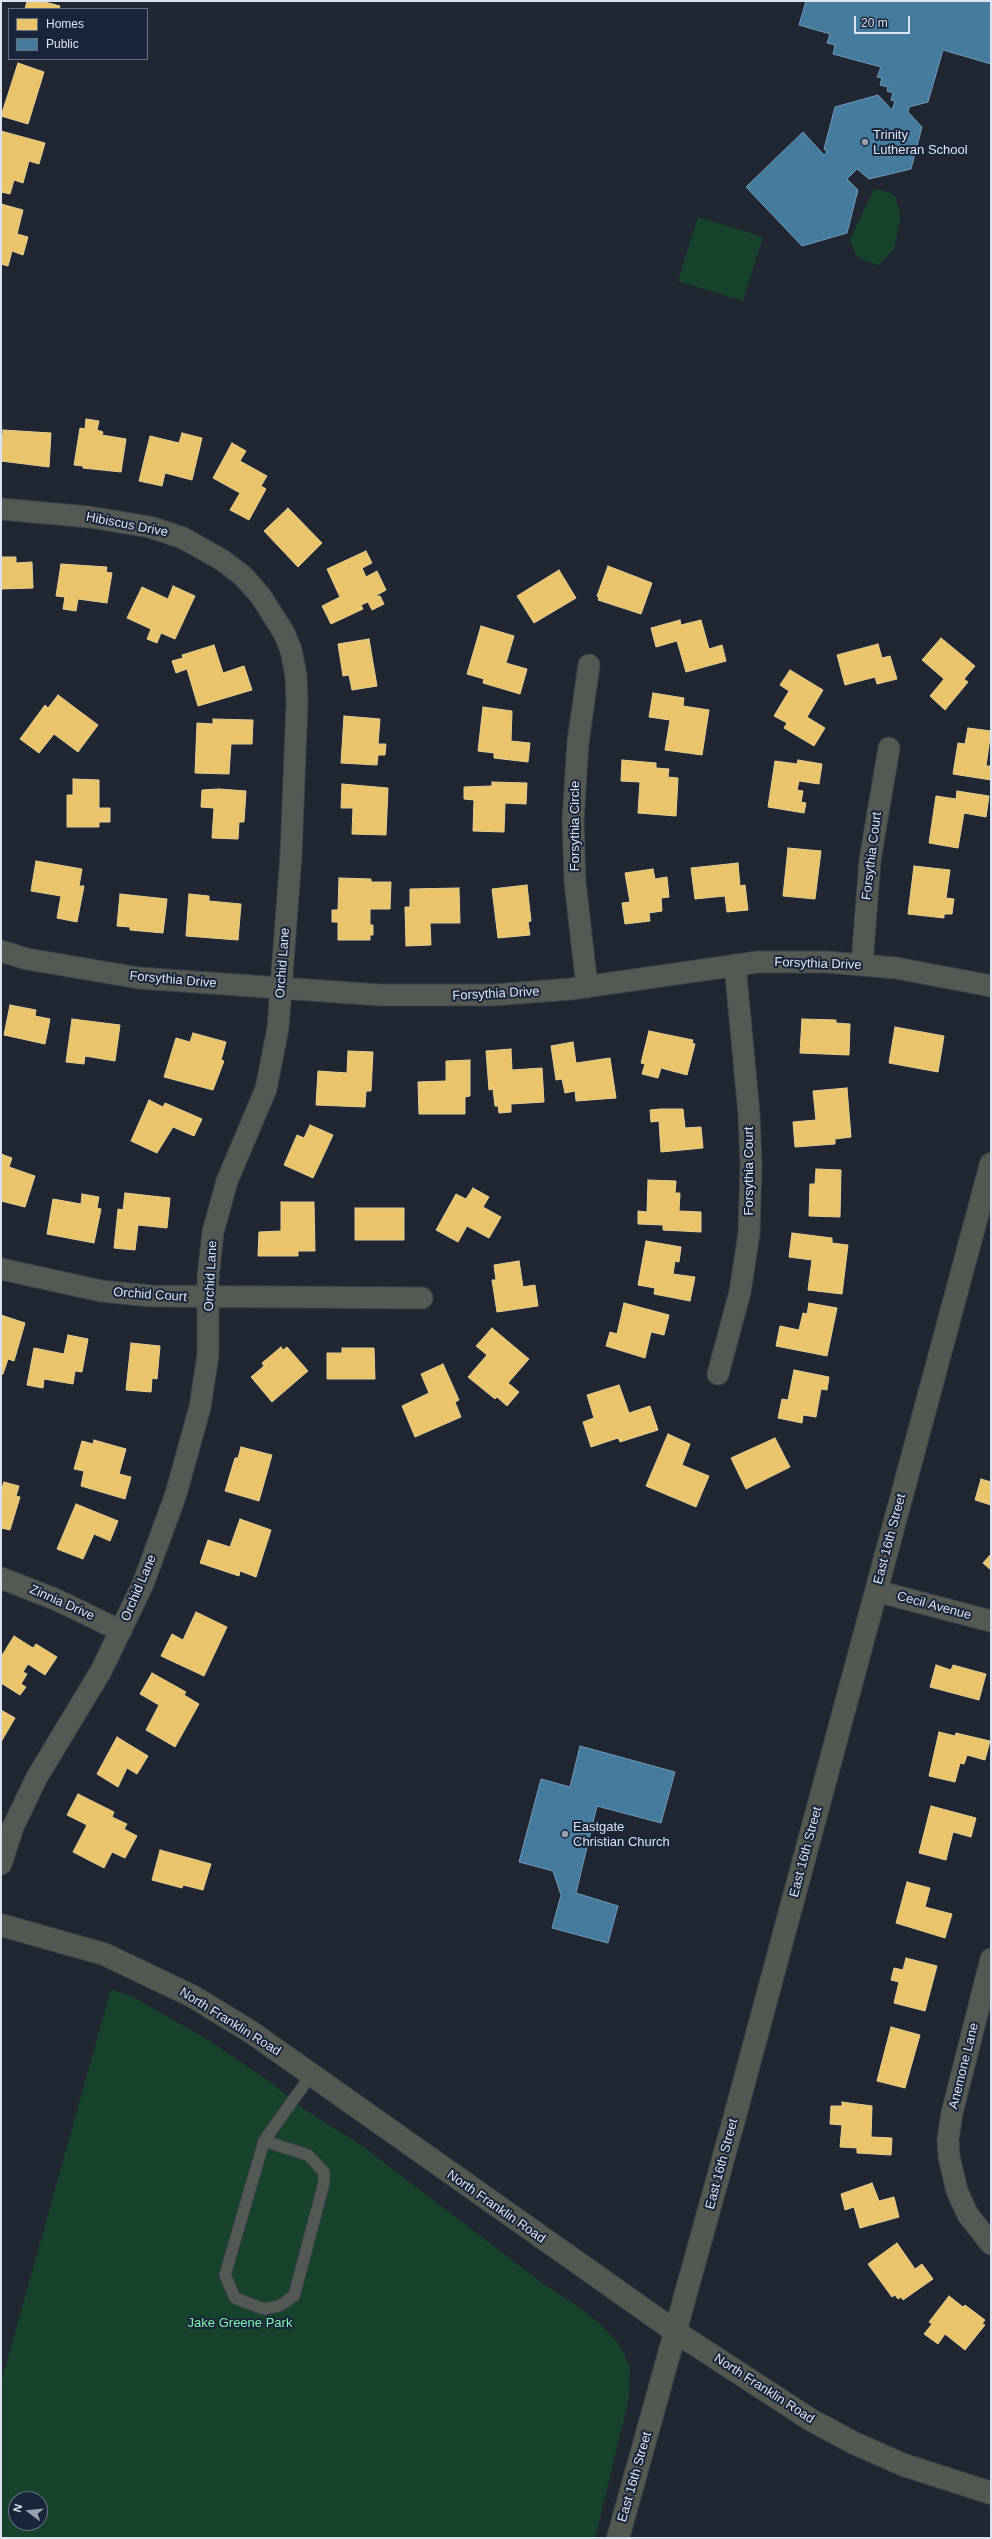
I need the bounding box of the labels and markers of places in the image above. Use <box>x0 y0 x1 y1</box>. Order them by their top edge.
place label: Trinity Lutheran School <box>873 127 968 158</box>
marker: Trinity Lutheran School <box>860 137 870 147</box>
place label: Eastgate Christian Church <box>573 1819 670 1850</box>
marker: Eastgate Christian Church <box>560 1829 570 1839</box>

